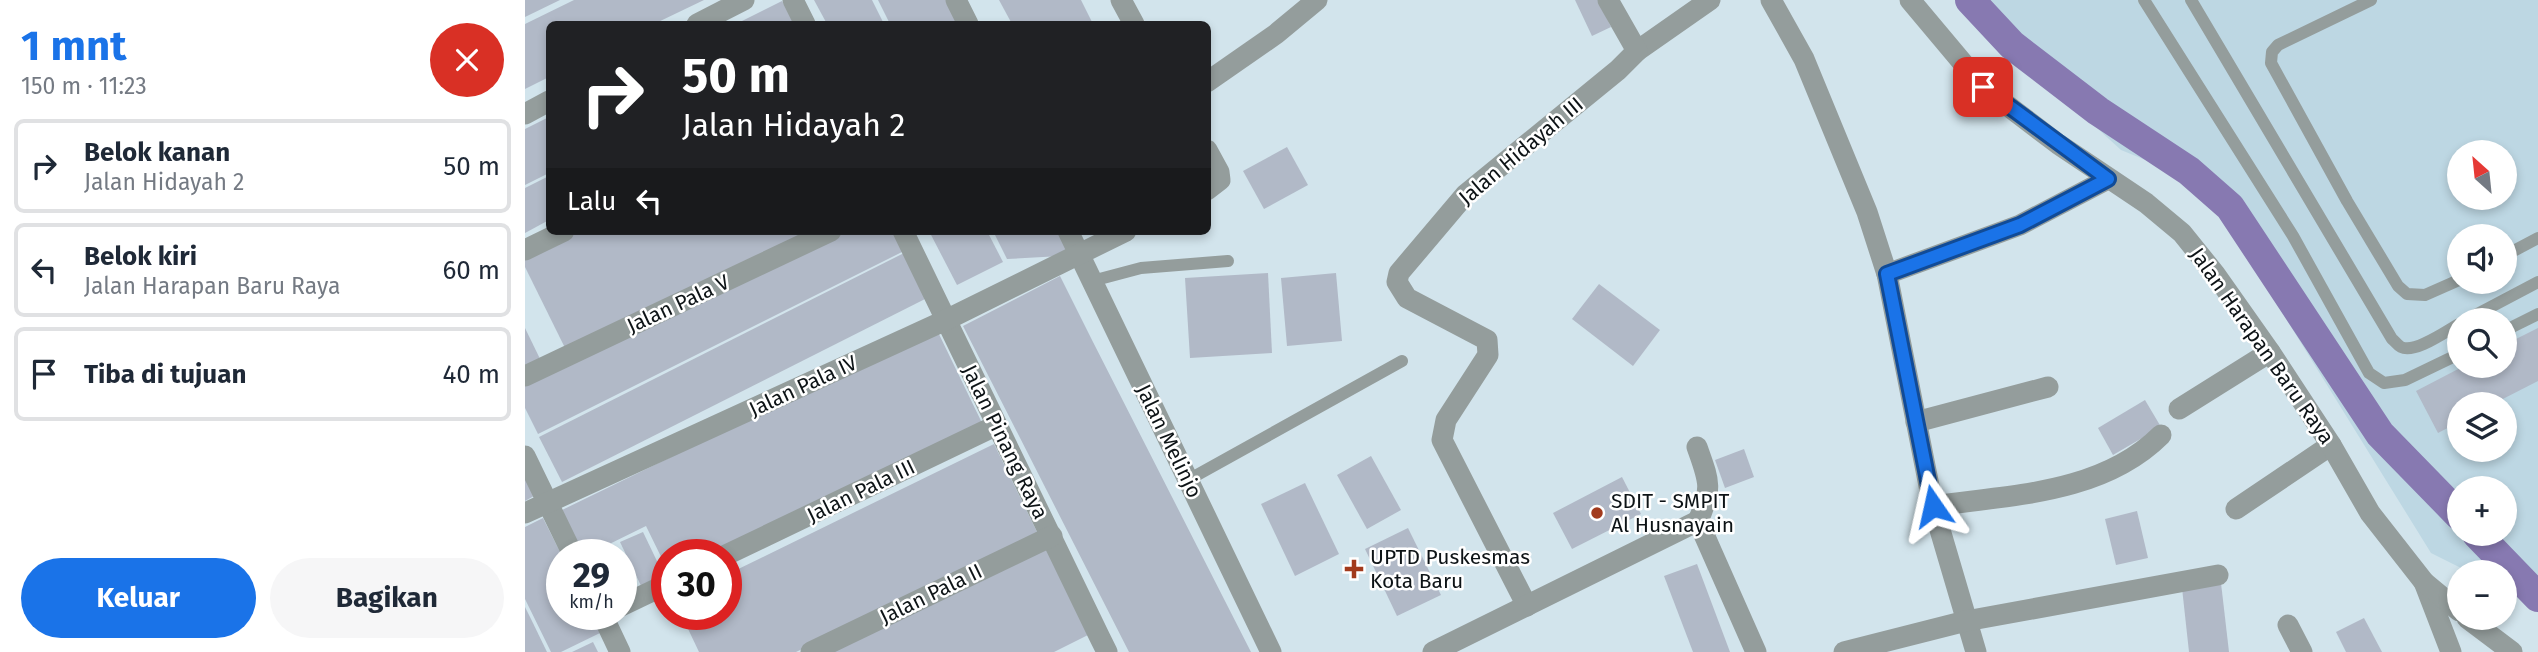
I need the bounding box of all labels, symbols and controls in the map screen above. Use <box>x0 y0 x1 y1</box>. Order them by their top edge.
text: 1 mnt <box>21 21 126 71</box>
button: close <box>430 23 504 97</box>
text: 50 m <box>682 46 790 105</box>
icon: right <box>567 49 658 140</box>
pin <box>1953 57 2013 117</box>
icon: arrive <box>1964 68 2002 106</box>
text: 150 m · 11:23 <box>21 72 147 100</box>
street label: Jalan Hidayah III <box>1453 91 1589 211</box>
text: Jalan Hidayah 2 <box>682 106 905 144</box>
text: Belok kanan <box>84 137 230 168</box>
north arrow <box>2447 140 2517 210</box>
map controls <box>2447 140 2517 630</box>
icon: right <box>25 147 63 185</box>
text: 50 m <box>443 151 500 182</box>
text: Jalan Hidayah 2 <box>84 168 244 196</box>
icon: left <box>630 182 668 220</box>
text: Lalu <box>567 186 616 217</box>
button: sound <box>2447 224 2517 294</box>
text: Belok kiri <box>84 241 197 272</box>
street label: Jalan Harapan Baru Raya <box>2184 243 2340 449</box>
icon: left <box>25 251 63 289</box>
text: 60 m <box>442 255 500 286</box>
street label: Jalan Pala V <box>623 269 734 339</box>
text: Jalan Harapan Baru Raya <box>84 272 340 300</box>
button: search <box>2447 308 2517 378</box>
street label: Jalan Pala IV <box>745 350 861 422</box>
icon: arrive <box>25 355 63 393</box>
text: Tiba di tujuan <box>84 359 246 390</box>
text: 40 m <box>442 359 500 390</box>
street label: Jalan Pinang Raya <box>956 361 1054 523</box>
street label: Jalan Melinjo <box>1130 380 1208 502</box>
button: layers <box>2447 392 2517 462</box>
street label: Jalan Pala III <box>803 454 919 528</box>
position arrow <box>1896 469 1970 543</box>
button: + <box>2447 476 2517 546</box>
place label: SDIT - SMPIT Al Husnayain <box>1611 488 1734 538</box>
marker: SDIT - SMPIT Al Husnayain <box>1589 505 1605 521</box>
speed limit sign: 30 <box>651 539 742 630</box>
place label: UPTD Puskesmas Kota Baru <box>1370 544 1530 594</box>
text: 29 <box>573 554 610 596</box>
button: Keluar <box>21 558 256 638</box>
button: Bagikan <box>270 558 504 638</box>
street label: Jalan Pala II <box>876 558 986 630</box>
marker: UPTD Puskesmas Kota Baru <box>1344 559 1364 579</box>
button: − <box>2447 560 2517 630</box>
text: km/h <box>569 591 614 613</box>

